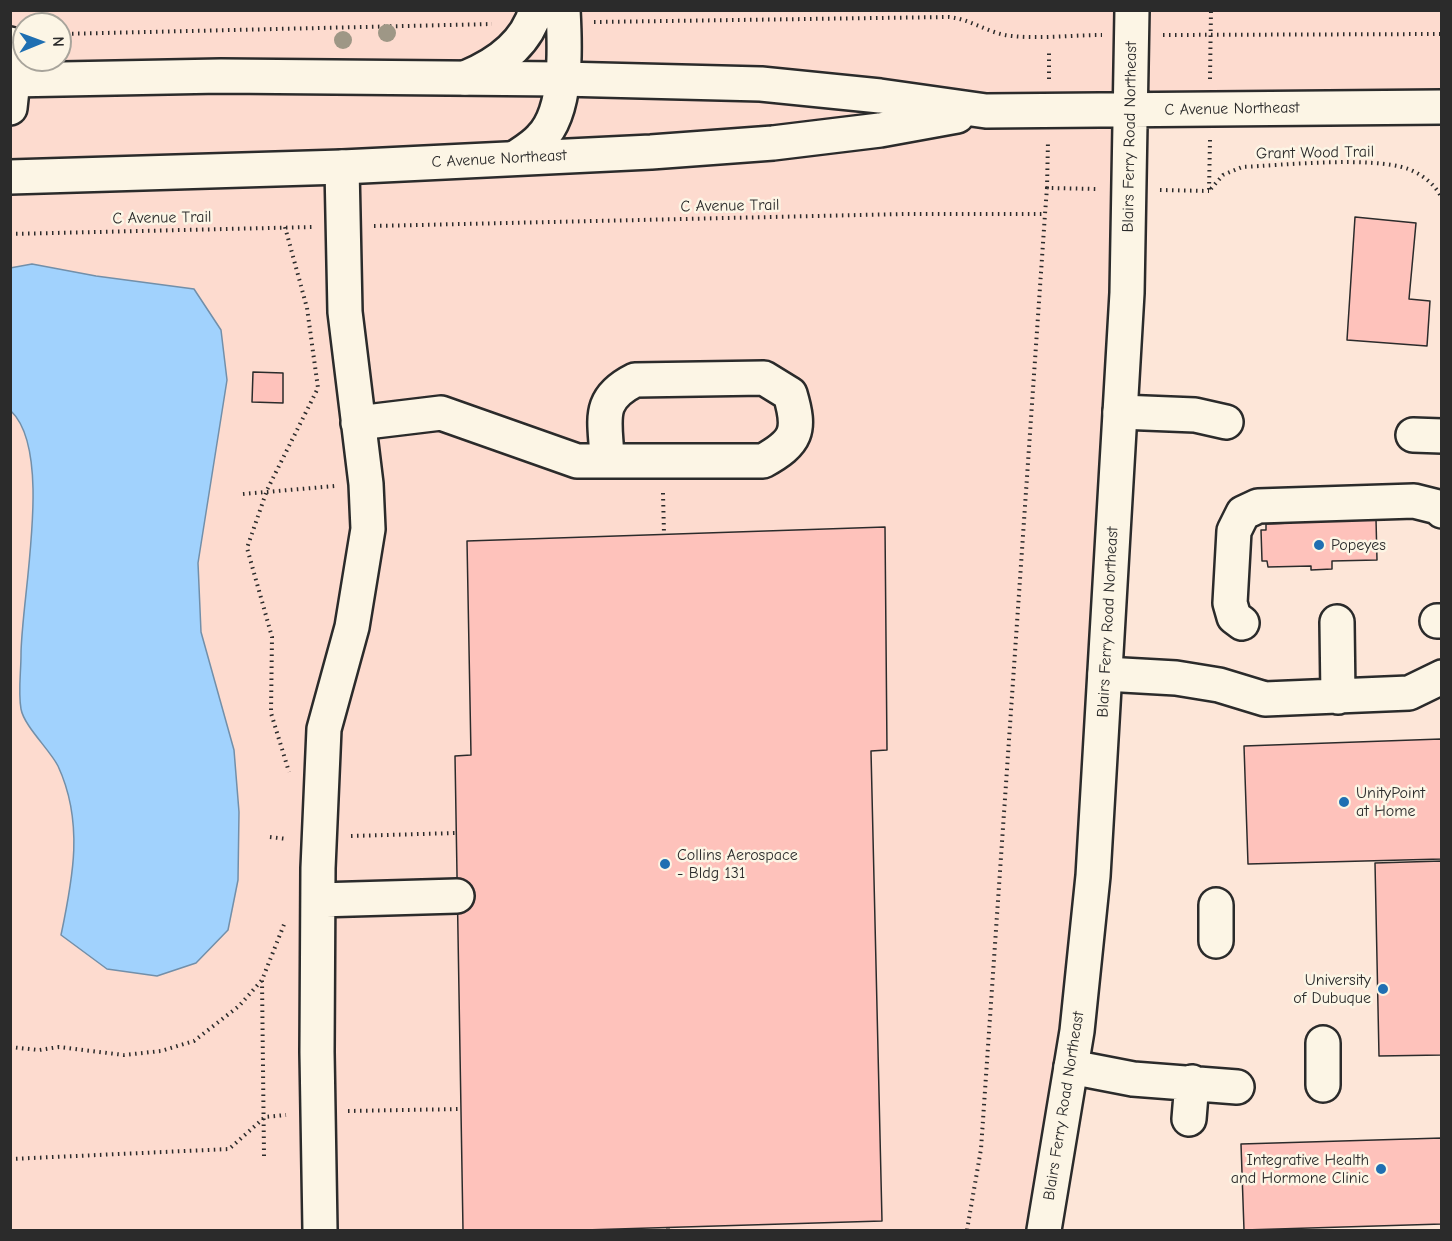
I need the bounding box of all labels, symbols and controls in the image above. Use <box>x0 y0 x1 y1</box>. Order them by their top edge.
north arrow <box>12 12 72 72</box>
text: N <box>49 36 67 47</box>
street label: Blairs Ferry Road Northeast <box>1119 41 1141 233</box>
street label: C Avenue Northeast <box>1164 98 1300 120</box>
street label: Grant Wood Trail <box>1256 142 1374 164</box>
street label: C Avenue Northeast <box>431 146 567 172</box>
street label: C Avenue Trail <box>680 196 780 216</box>
street label: C Avenue Trail <box>112 208 212 228</box>
street label: Blairs Ferry Road Northeast <box>1093 526 1123 718</box>
place label: Popeyes <box>1331 535 1386 555</box>
marker: Popeyes <box>1312 538 1326 552</box>
place label: UnityPoint at Home <box>1356 783 1425 821</box>
marker: UnityPoint at Home <box>1337 795 1351 809</box>
place label: Collins Aerospace - Bldg 131 <box>677 845 798 883</box>
marker: Collins Aerospace - Bldg 131 <box>658 857 672 871</box>
place label: University of Dubuque <box>1293 970 1371 1008</box>
marker: University of Dubuque <box>1376 982 1390 996</box>
street label: Blairs Ferry Road Northeast <box>1040 1010 1088 1202</box>
place label: Integrative Health and Hormone Clinic <box>1231 1150 1369 1188</box>
marker: Integrative Health and Hormone Clinic <box>1374 1162 1388 1176</box>

